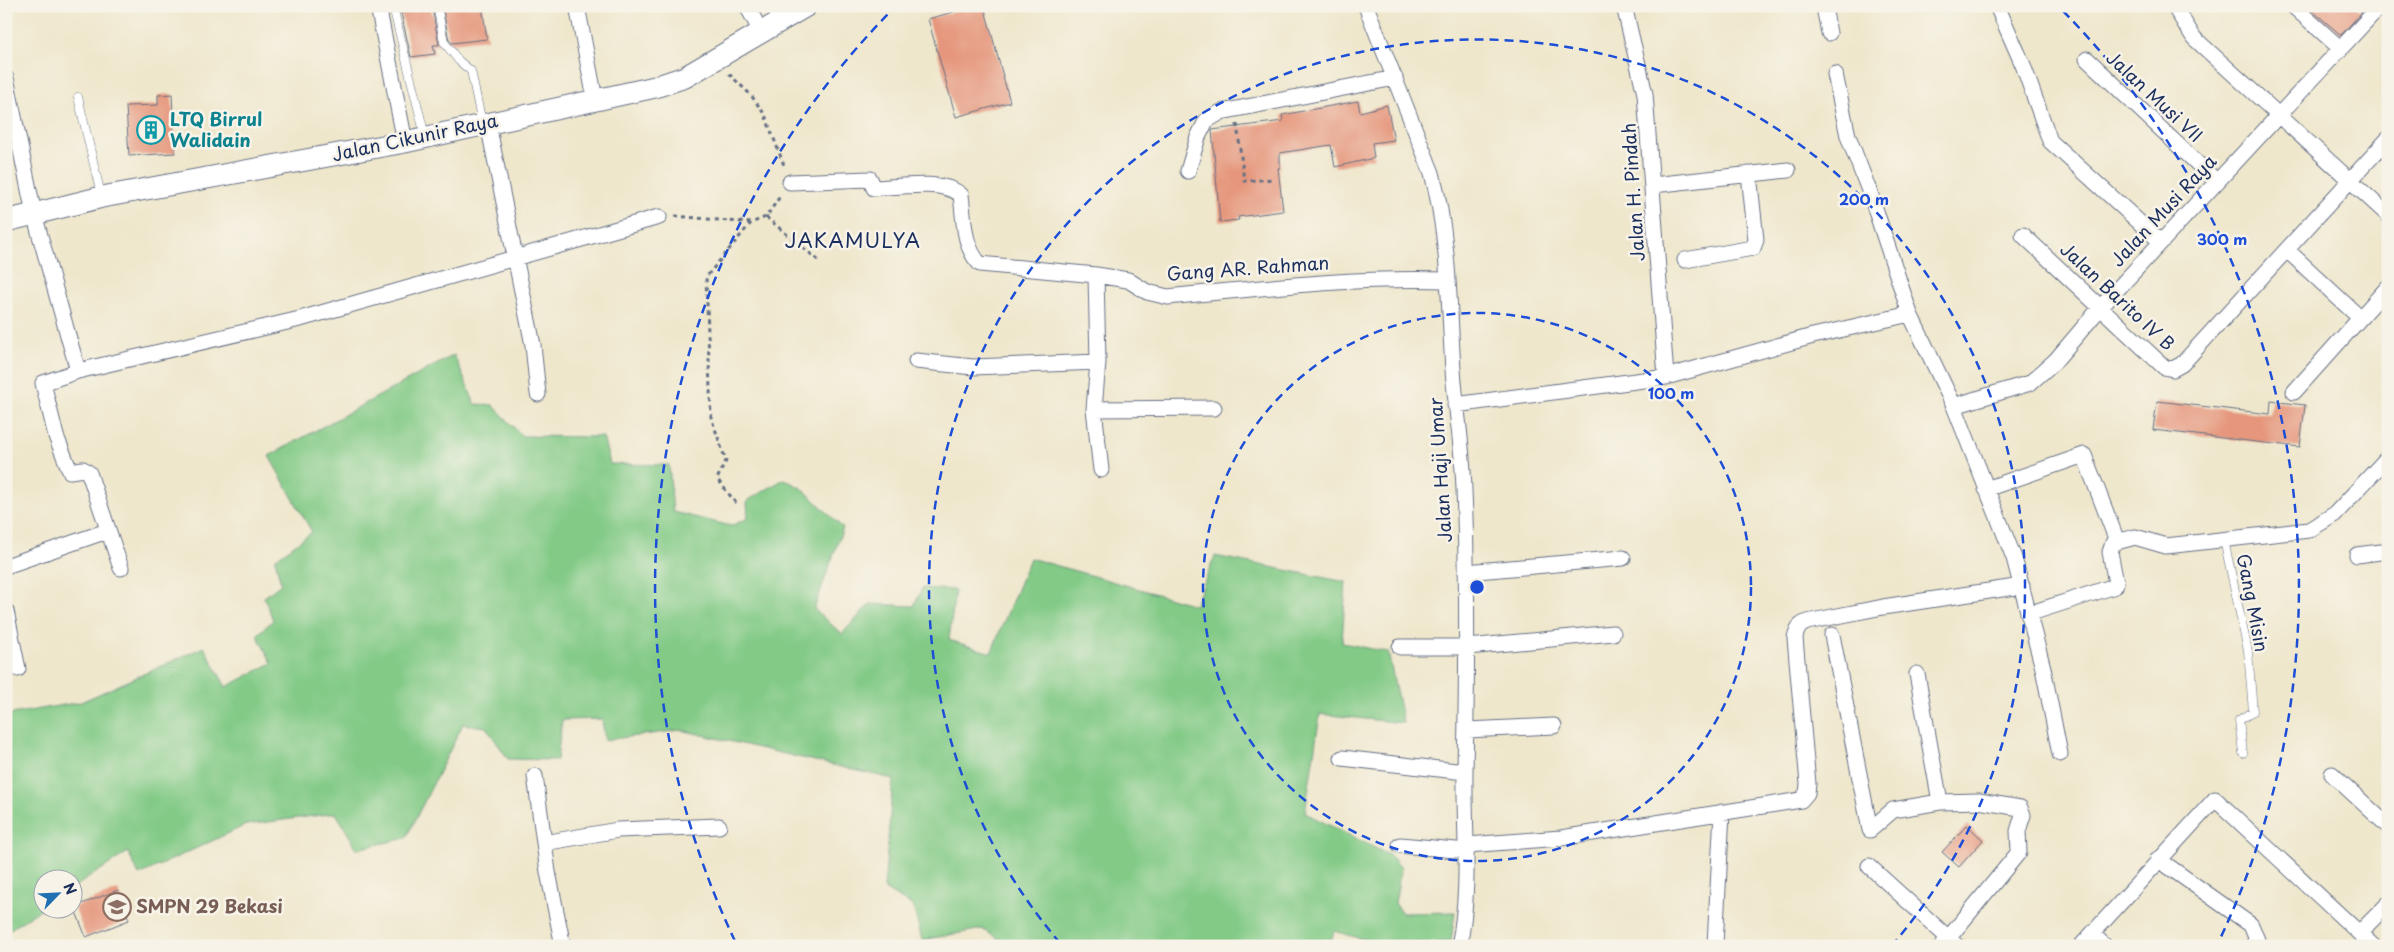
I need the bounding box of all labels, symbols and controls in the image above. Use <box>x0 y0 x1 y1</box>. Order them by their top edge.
street label: Jalan Musi VII <box>2101 44 2209 148</box>
place label: LTQ Birrul Walidain <box>170 105 262 153</box>
street label: Jalan Cikunir Raya <box>329 106 501 167</box>
building icon: LTQ Birrul Walidain <box>136 115 166 145</box>
street label: Jalan H. Pindah <box>1614 122 1651 262</box>
street label: Jalan Musi Raya <box>2104 147 2223 272</box>
text: 200 m <box>1839 187 1889 210</box>
district label: JAKAMULYA <box>785 225 921 255</box>
text: 300 m <box>2197 227 2247 250</box>
street label: Jalan Barito IV B <box>2055 236 2181 356</box>
street label: Gang AR. Rahman <box>1166 248 1330 287</box>
text: 100 m <box>1648 381 1694 404</box>
street label: Jalan Haji Umar <box>1421 396 1458 544</box>
street label: Gang Misin <box>2231 551 2276 654</box>
centre of rings <box>1468 578 1486 596</box>
north arrow <box>32 870 82 920</box>
text: N <box>58 879 82 898</box>
school or university icon: SMPN 29 Bekasi <box>102 892 132 922</box>
place label: SMPN 29 Bekasi <box>136 892 283 919</box>

